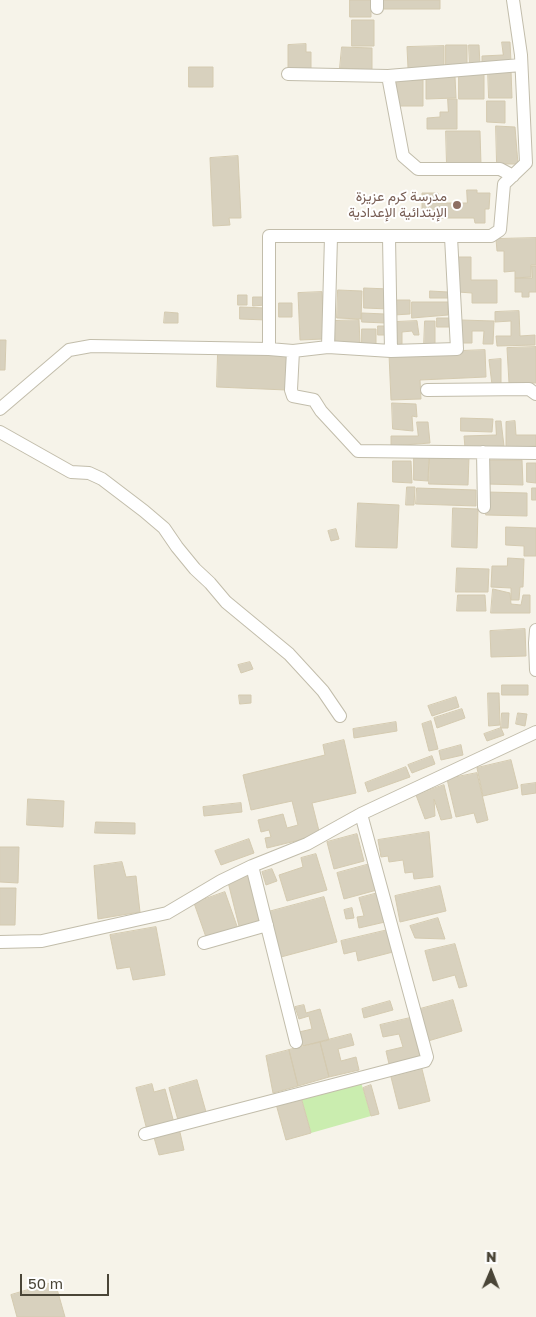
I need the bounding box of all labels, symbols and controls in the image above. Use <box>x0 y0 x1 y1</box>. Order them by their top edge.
place label: مدرسة كرم عزيزة الإبتدائية الإعدادية <box>348 189 447 222</box>
marker: مدرسة كرم عزيزة الإبتدائية الإعدادية <box>451 199 463 211</box>
north arrow <box>466 1247 516 1297</box>
text: N <box>486 1248 497 1265</box>
scale bar <box>22 1264 111 1296</box>
text: 50 m <box>28 1274 63 1292</box>

